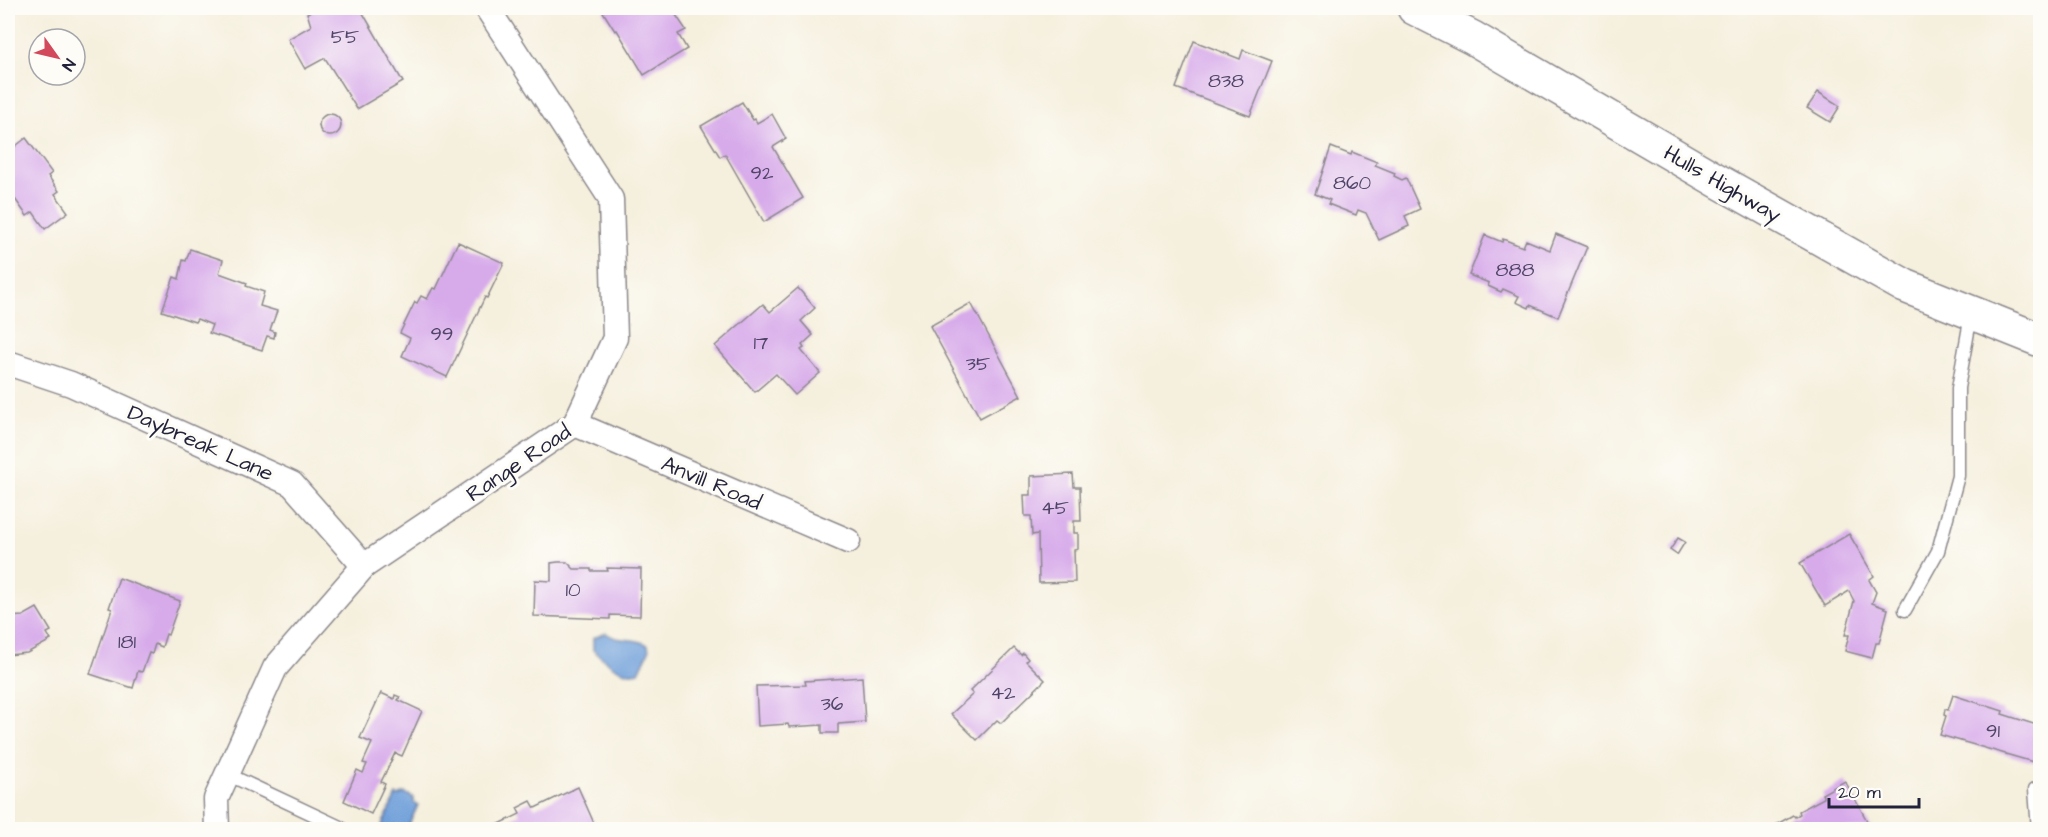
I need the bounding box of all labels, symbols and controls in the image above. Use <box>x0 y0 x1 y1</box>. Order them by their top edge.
house number: 55 <box>331 23 359 51</box>
north arrow <box>27 27 87 87</box>
text: N <box>57 55 81 75</box>
house number: 838 <box>1208 67 1244 95</box>
street label: Hulls Highway <box>1657 138 1787 231</box>
house number: 92 <box>751 159 774 187</box>
house number: 860 <box>1333 169 1371 197</box>
house number: 888 <box>1496 256 1534 284</box>
house number: 99 <box>431 320 453 348</box>
house number: 17 <box>754 329 768 357</box>
house number: 35 <box>966 350 990 378</box>
street label: Daybreak Lane <box>122 397 278 490</box>
street label: Range Road <box>460 417 578 511</box>
street label: Anvill Road <box>657 448 766 518</box>
house number: 45 <box>1041 494 1069 522</box>
house number: 10 <box>565 576 581 604</box>
house number: 181 <box>118 628 136 656</box>
house number: 42 <box>990 679 1016 707</box>
house number: 36 <box>821 690 844 718</box>
house number: 91 <box>1986 717 2000 745</box>
scale bar <box>1829 771 1919 809</box>
text: 20 m <box>1838 780 1881 805</box>

